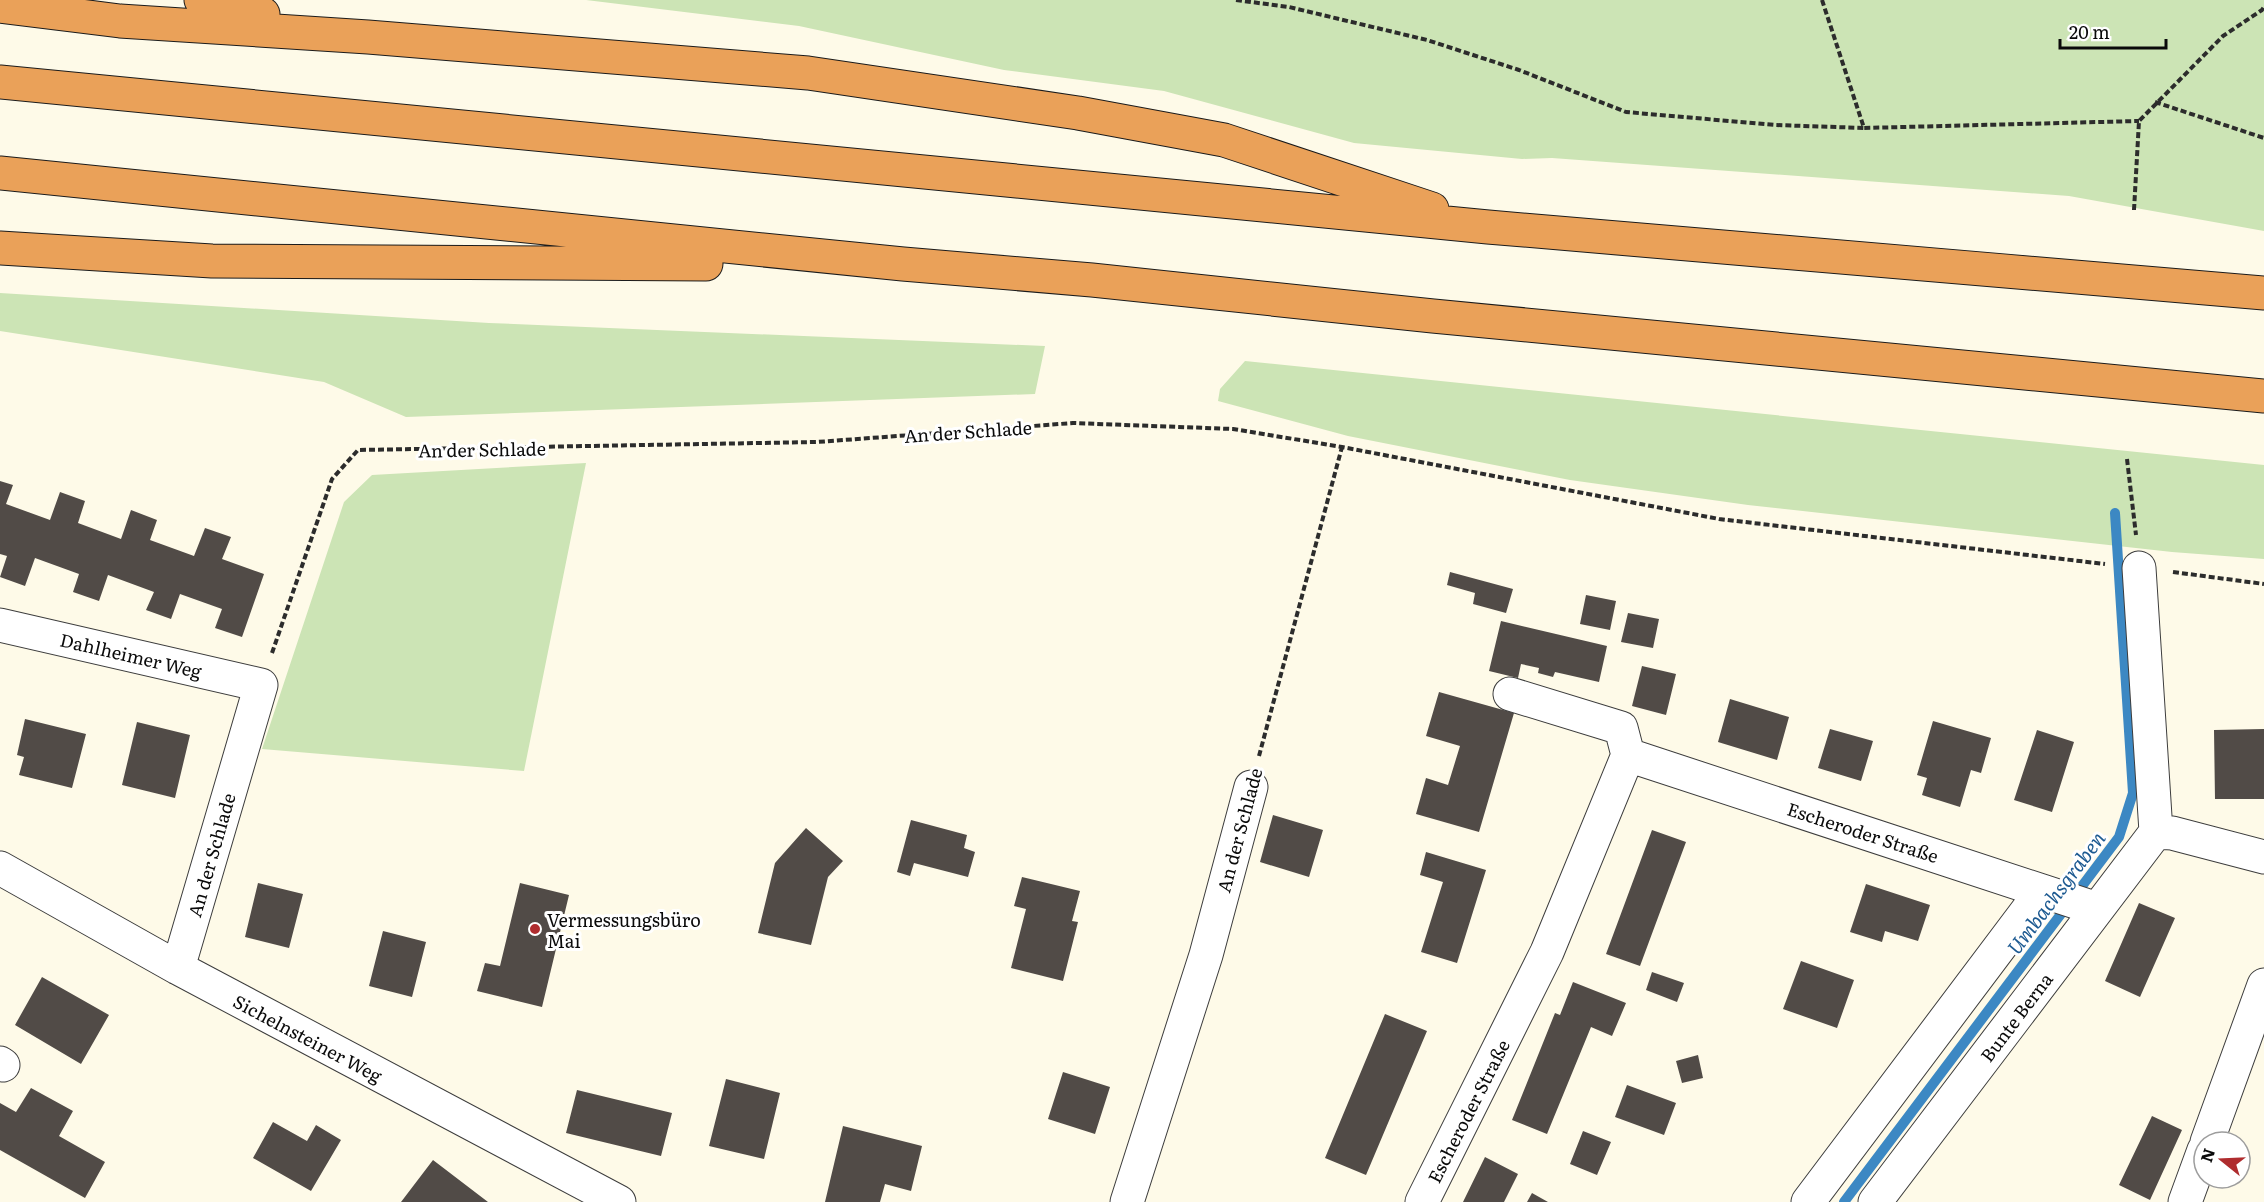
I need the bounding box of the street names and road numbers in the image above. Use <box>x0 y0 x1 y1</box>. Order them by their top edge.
street label: An der Schlade <box>903 413 1033 449</box>
street label: An der Schlade <box>418 434 546 464</box>
street label: Dahlheimer Weg <box>58 626 205 685</box>
street label: An der Schlade <box>1209 765 1269 895</box>
street label: An der Schlade <box>180 790 242 920</box>
street label: Escheroder Straße <box>1784 795 1942 869</box>
street label: Bunte Berna <box>1973 966 2059 1067</box>
street label: Sichelnsteiner Weg <box>229 987 388 1089</box>
street label: Escheroder Straße <box>1420 1035 1516 1187</box>

